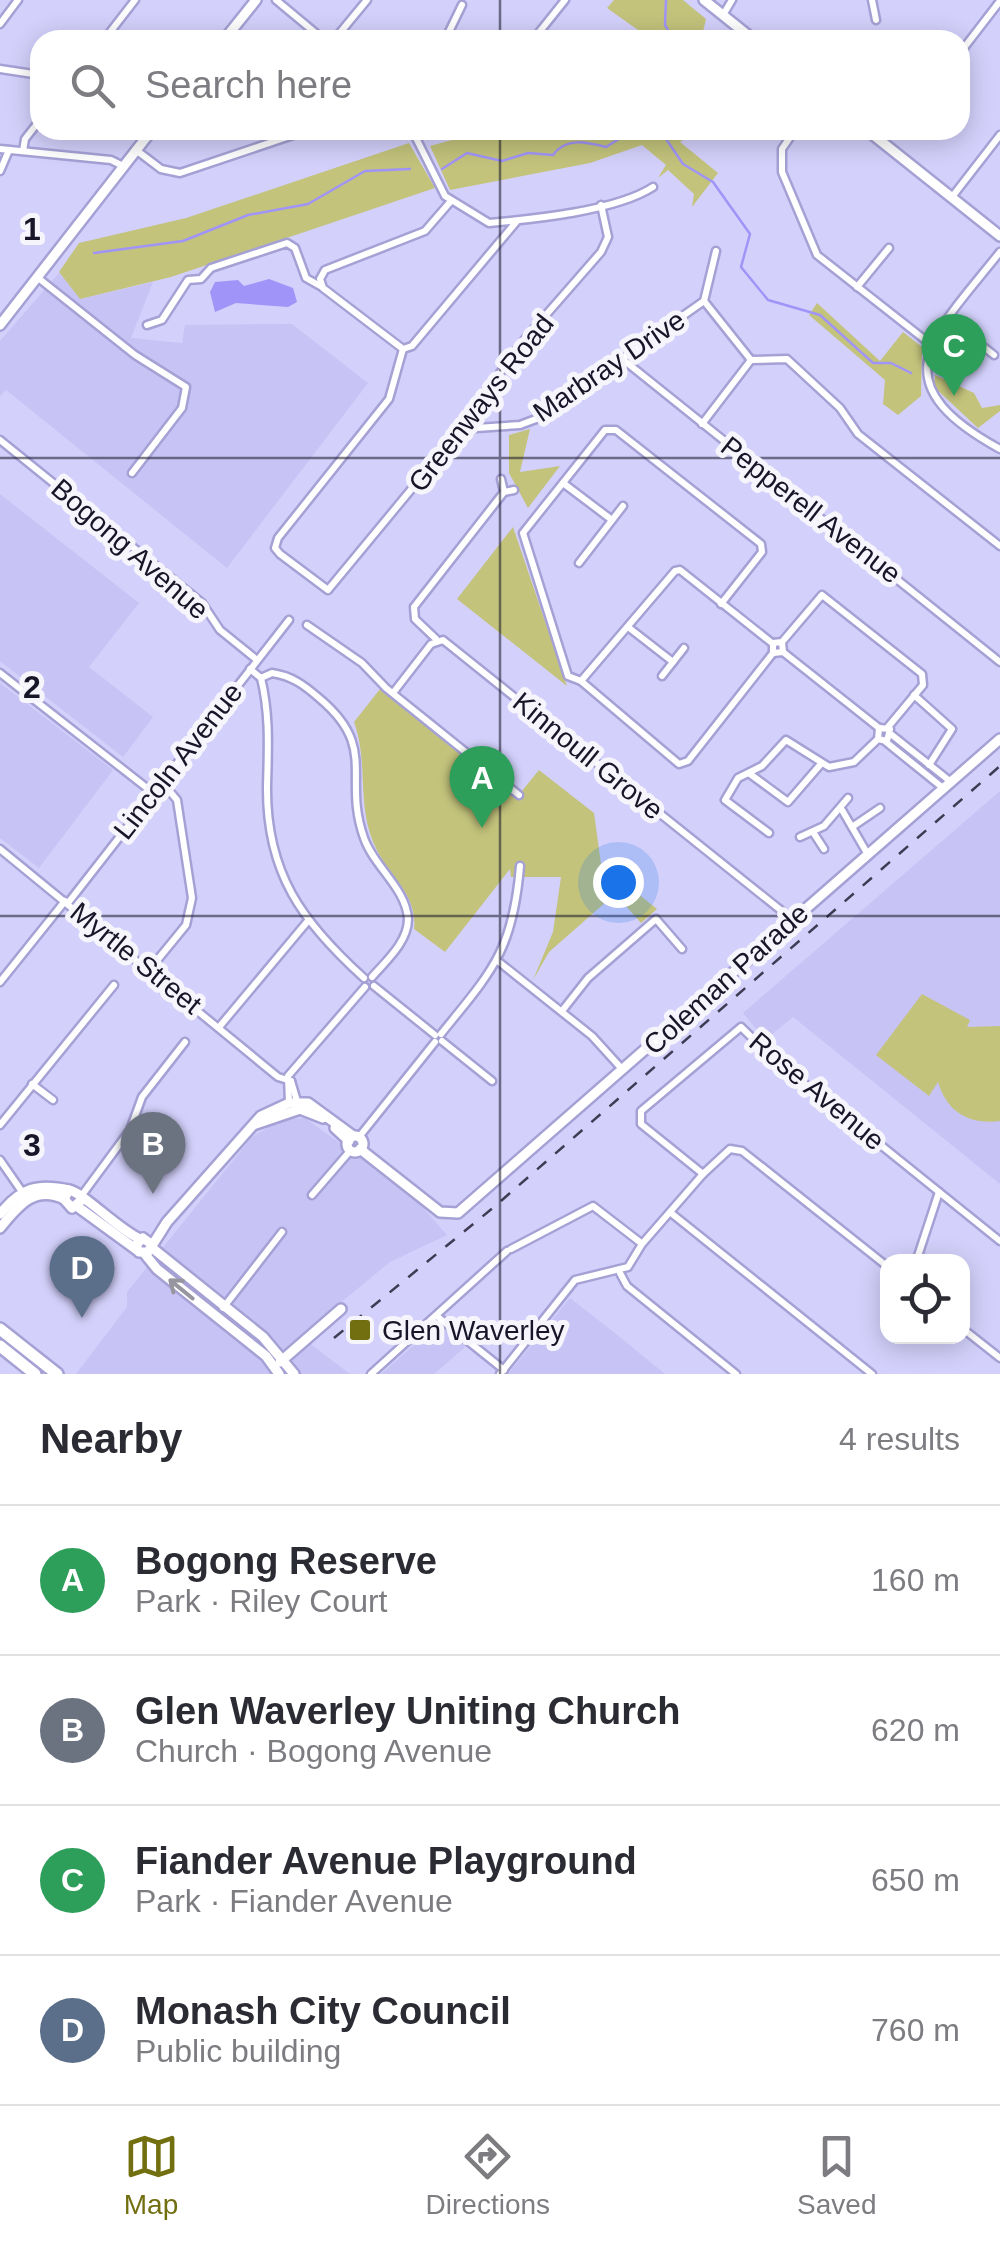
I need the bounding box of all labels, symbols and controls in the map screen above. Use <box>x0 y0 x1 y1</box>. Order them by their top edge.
search box <box>30 30 970 140</box>
icon: search <box>65 58 120 113</box>
text: Search here <box>145 64 352 106</box>
text: 1 <box>23 211 41 247</box>
street label: Marbray Drive <box>527 304 691 428</box>
street label: Greenways Road <box>402 308 560 498</box>
pin: C <box>922 314 986 396</box>
street label: Pepperell Avenue <box>715 430 907 590</box>
street label: Bogong Avenue <box>45 473 215 625</box>
text: 2 <box>23 669 41 705</box>
street label: Lincoln Avenue <box>107 677 249 845</box>
street label: Kinnoull Grove <box>507 686 669 826</box>
pin: A <box>450 746 514 828</box>
your location <box>593 857 644 908</box>
street label: Myrtle Street <box>65 896 208 1020</box>
street label: Coleman Parade <box>638 897 814 1061</box>
street label: Rose Avenue <box>743 1026 891 1156</box>
pin: B <box>120 1112 186 1194</box>
text: 3 <box>23 1127 41 1163</box>
pin: D <box>49 1236 114 1318</box>
map controls <box>880 1254 970 1344</box>
button: locate <box>880 1254 970 1344</box>
one-way arrow <box>169 1278 195 1300</box>
place label: Glen Waverley <box>382 1315 565 1346</box>
marker: Glen Waverley <box>347 1317 373 1343</box>
text: Nearby <box>40 1415 182 1462</box>
text: 4 results <box>839 1421 960 1457</box>
text: Bogong Reserve <box>135 1540 437 1582</box>
text: A <box>61 1562 84 1598</box>
text: 160 m <box>871 1562 960 1598</box>
text: Park · Riley Court <box>135 1583 388 1619</box>
text: Glen Waverley Uniting Church <box>135 1690 680 1732</box>
text: B <box>61 1712 84 1748</box>
text: 620 m <box>871 1712 960 1748</box>
text: Church · Bogong Avenue <box>135 1733 492 1769</box>
text: Fiander Avenue Playground <box>135 1840 637 1882</box>
text: C <box>61 1862 84 1898</box>
text: 650 m <box>871 1862 960 1898</box>
text: Park · Fiander Avenue <box>135 1883 453 1919</box>
text: Monash City Council <box>135 1990 511 2032</box>
text: D <box>61 2012 84 2048</box>
text: 760 m <box>871 2012 960 2048</box>
text: Public building <box>135 2033 341 2069</box>
tab: Map <box>124 2129 179 2221</box>
tab: Directions <box>426 2129 550 2221</box>
tab: Saved <box>797 2129 876 2221</box>

